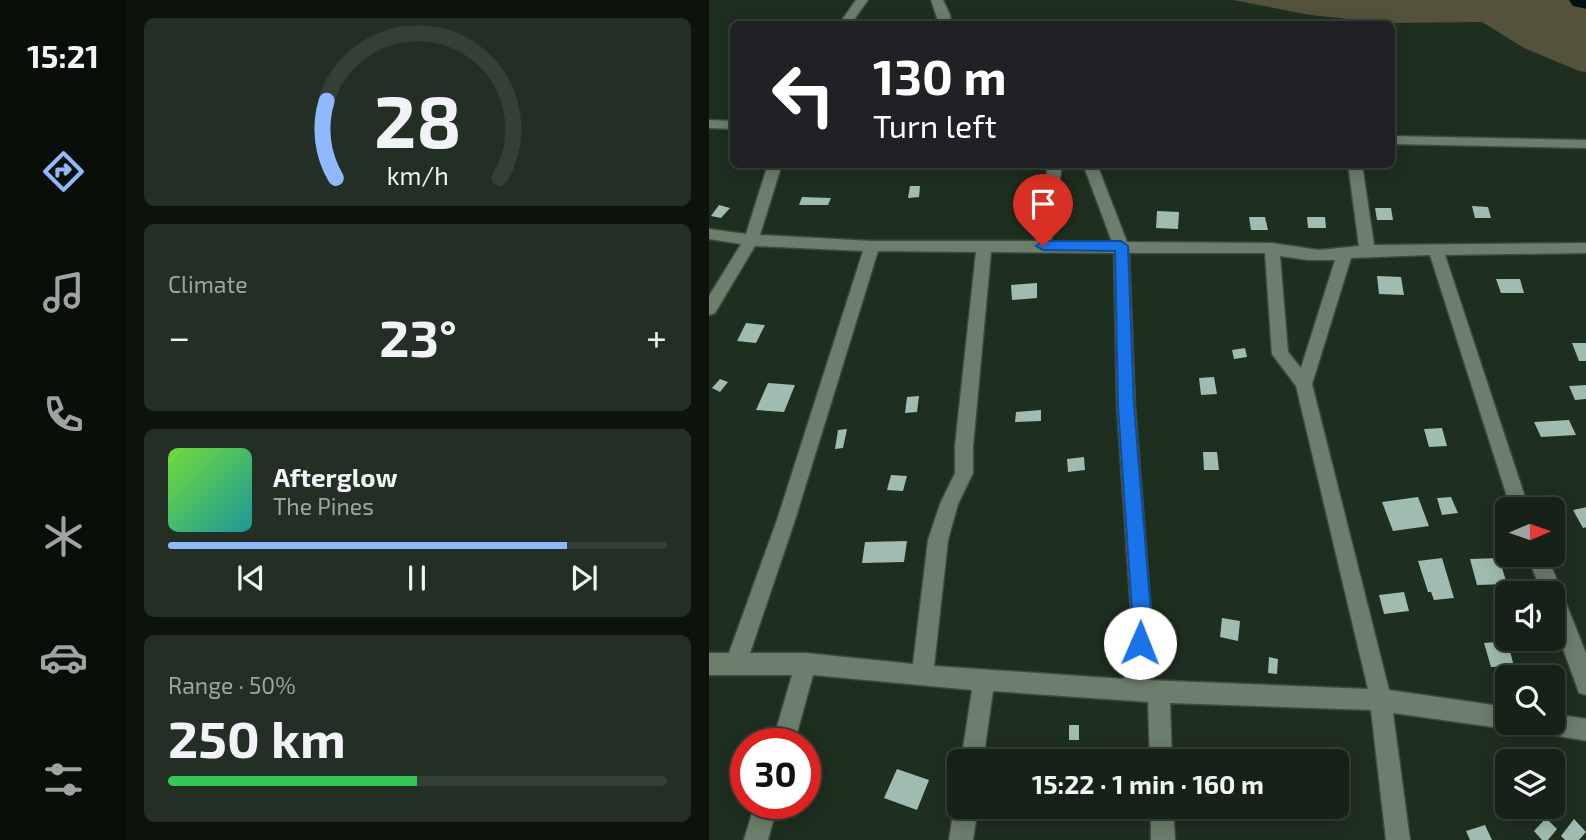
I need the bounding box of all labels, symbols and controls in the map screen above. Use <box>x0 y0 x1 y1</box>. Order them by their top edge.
text: 15:21 <box>27 36 99 74</box>
text: 130 m <box>873 46 1007 105</box>
icon: left <box>758 49 849 140</box>
text: 28 <box>374 75 461 163</box>
text: Turn left <box>873 106 997 144</box>
icon: directions <box>39 147 88 196</box>
text: km/h <box>386 160 449 190</box>
pin <box>1013 174 1073 246</box>
icon: arrive <box>1024 185 1062 223</box>
icon: music <box>39 268 88 317</box>
text: Climate <box>168 270 248 298</box>
text: 23° <box>379 305 457 367</box>
text: − <box>168 313 190 359</box>
text: + <box>646 313 667 359</box>
icon: phone <box>39 390 88 439</box>
text: Afterglow <box>273 461 398 492</box>
text: The Pines <box>273 492 374 520</box>
north arrow <box>1495 497 1565 567</box>
map controls <box>1495 497 1565 819</box>
icon: climate <box>39 512 88 561</box>
icon: previous <box>232 559 270 597</box>
icon: pause <box>398 559 436 597</box>
icon: next <box>565 559 603 597</box>
button: sound <box>1495 581 1565 651</box>
position arrow <box>1103 606 1177 680</box>
icon: car <box>39 633 88 682</box>
button: search <box>1495 665 1565 735</box>
text: Range · 50% <box>168 671 296 699</box>
text: 250 km <box>168 706 346 768</box>
speed limit sign: 30 <box>730 728 821 819</box>
button: layers <box>1495 749 1565 819</box>
icon: filters <box>39 755 88 804</box>
text: 15:22 · 1 min · 160 m <box>1032 768 1264 799</box>

